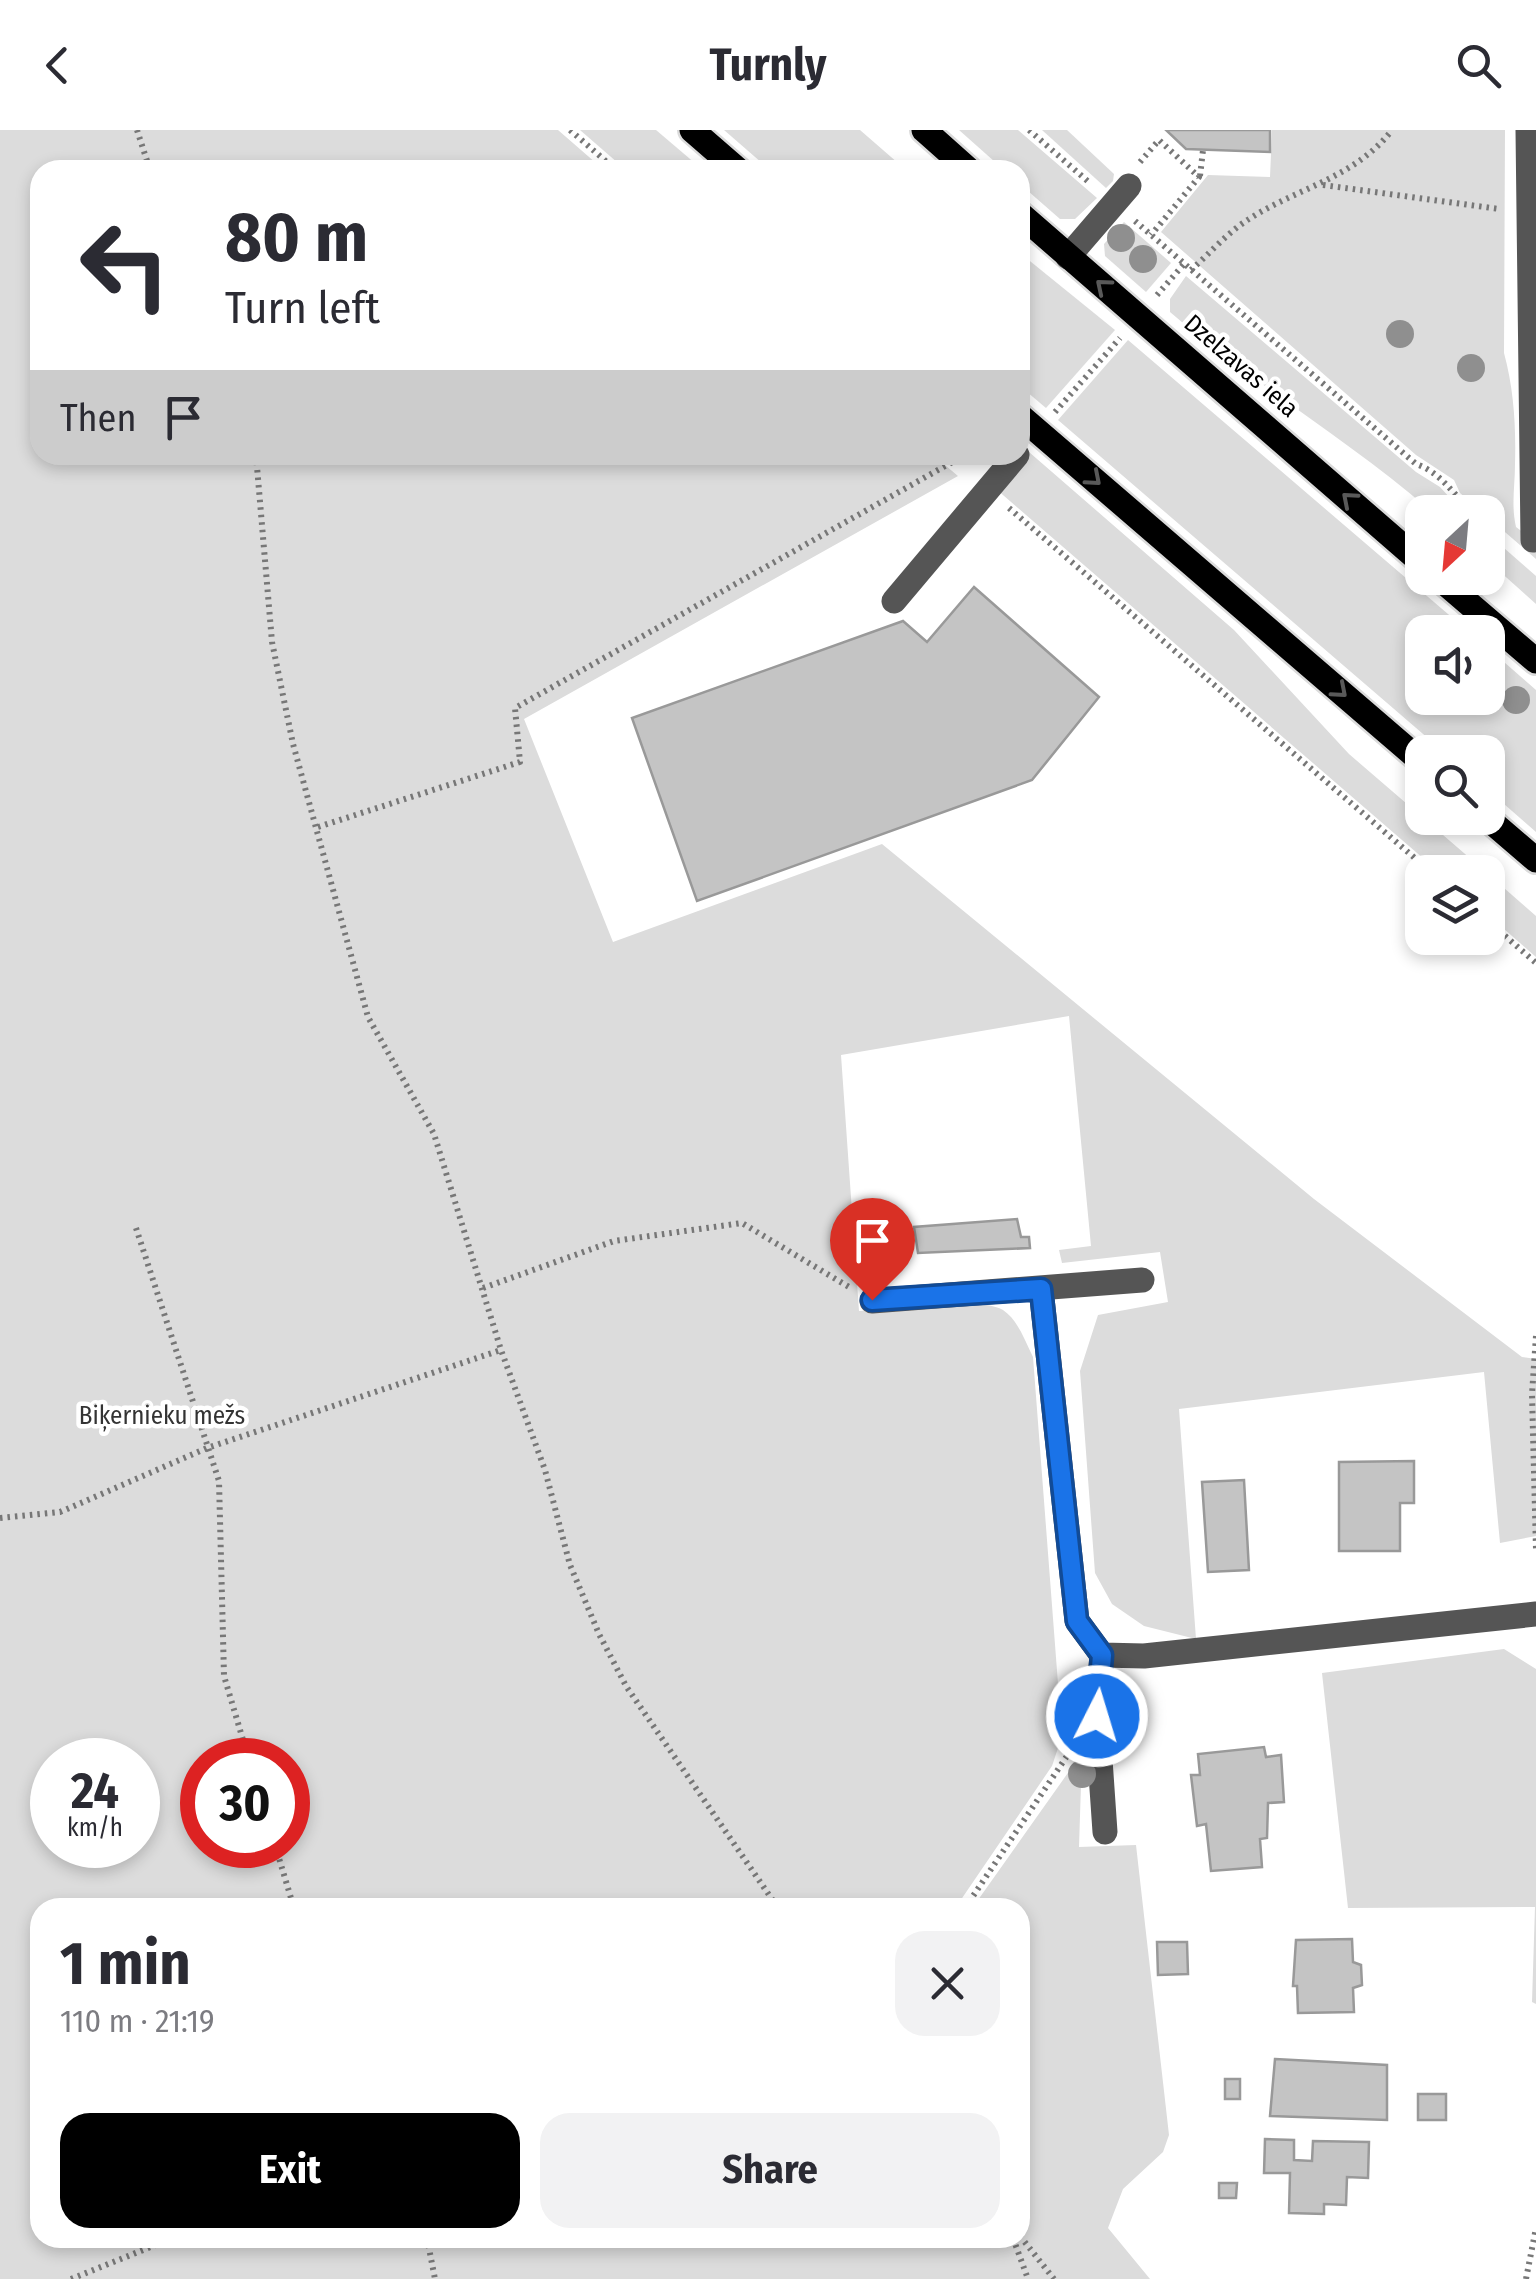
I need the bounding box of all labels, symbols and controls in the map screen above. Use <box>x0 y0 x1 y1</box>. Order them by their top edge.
icon: back <box>30 38 85 93</box>
text: Turnly <box>710 38 826 92</box>
icon: search <box>1451 38 1506 93</box>
text: 80 m <box>225 196 368 280</box>
icon: left <box>60 200 190 330</box>
one-way arrow <box>1097 280 1115 298</box>
text: Turn left <box>225 281 380 335</box>
street label: Dzelzavas iela <box>1178 308 1304 424</box>
icon: arrive <box>156 390 211 445</box>
text: Then <box>60 395 136 441</box>
one-way arrow <box>1082 468 1101 486</box>
one-way arrow <box>1342 493 1361 511</box>
north arrow <box>1405 495 1505 595</box>
map controls <box>1405 495 1505 955</box>
button: sound <box>1405 615 1505 715</box>
one-way arrow <box>1328 680 1347 698</box>
button: search <box>1405 735 1505 835</box>
button: layers <box>1405 855 1505 955</box>
pin <box>830 1198 915 1301</box>
icon: arrive <box>845 1213 900 1268</box>
park label: Biķernieku mežs <box>79 1401 245 1432</box>
position arrow <box>1045 1664 1149 1768</box>
speed limit sign: 30 <box>180 1738 310 1868</box>
text: 24 <box>71 1761 119 1821</box>
text: km/h <box>67 1813 123 1843</box>
text: 1 min <box>60 1928 191 2000</box>
button: close <box>895 1931 1000 2036</box>
text: 110 m · 21:19 <box>60 2002 215 2040</box>
button: Exit <box>60 2113 520 2228</box>
button: Share <box>540 2113 1000 2228</box>

